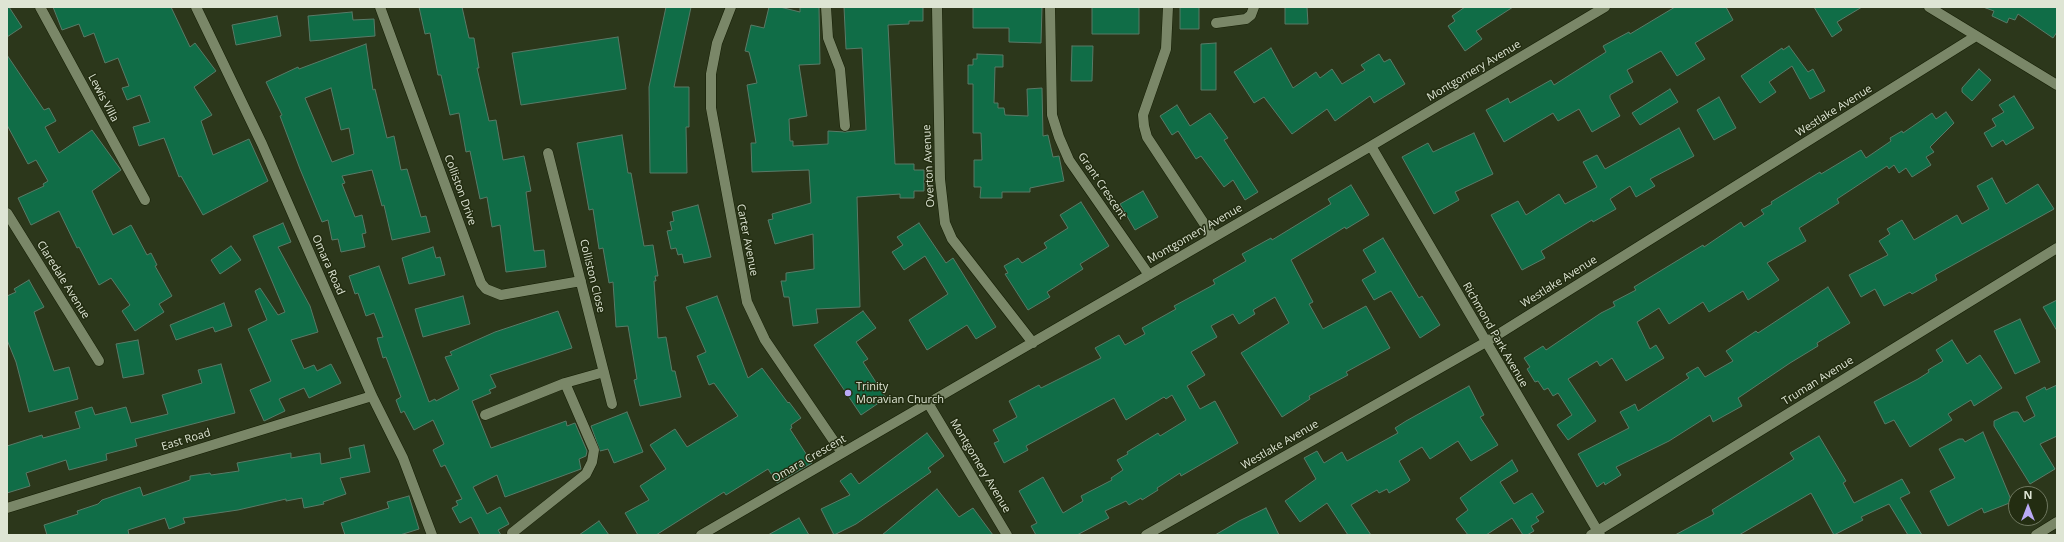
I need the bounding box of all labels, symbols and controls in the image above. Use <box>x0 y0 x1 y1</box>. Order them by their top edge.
street label: Montgomery Avenue <box>1425 38 1523 104</box>
street label: Lewis Villa <box>85 72 121 124</box>
street label: Westlake Avenue <box>1793 82 1875 140</box>
street label: Overton Avenue <box>920 124 938 208</box>
street label: Grant Crescent <box>1075 150 1129 222</box>
street label: Colliston Drive <box>441 153 479 227</box>
street label: Montgomery Avenue <box>1145 201 1245 267</box>
street label: Carter Avenue <box>734 203 760 277</box>
street label: Omara Road <box>309 233 347 297</box>
street label: Colliston Close <box>577 238 607 314</box>
street label: Claredale Avenue <box>34 239 92 321</box>
street label: Westlake Avenue <box>1518 253 1600 311</box>
street label: Richmond Park Avenue <box>1460 280 1530 390</box>
street label: Truman Avenue <box>1780 354 1856 408</box>
place label: Trinity Moravian Church <box>856 380 944 406</box>
marker: Trinity Moravian Church <box>843 388 853 398</box>
street label: Montgomery Avenue <box>947 417 1013 515</box>
street label: Westlake Avenue <box>1239 417 1321 473</box>
street label: East Road <box>160 426 212 454</box>
street label: Omara Crescent <box>770 432 848 486</box>
north arrow <box>2008 486 2048 526</box>
text: N <box>2024 487 2032 502</box>

